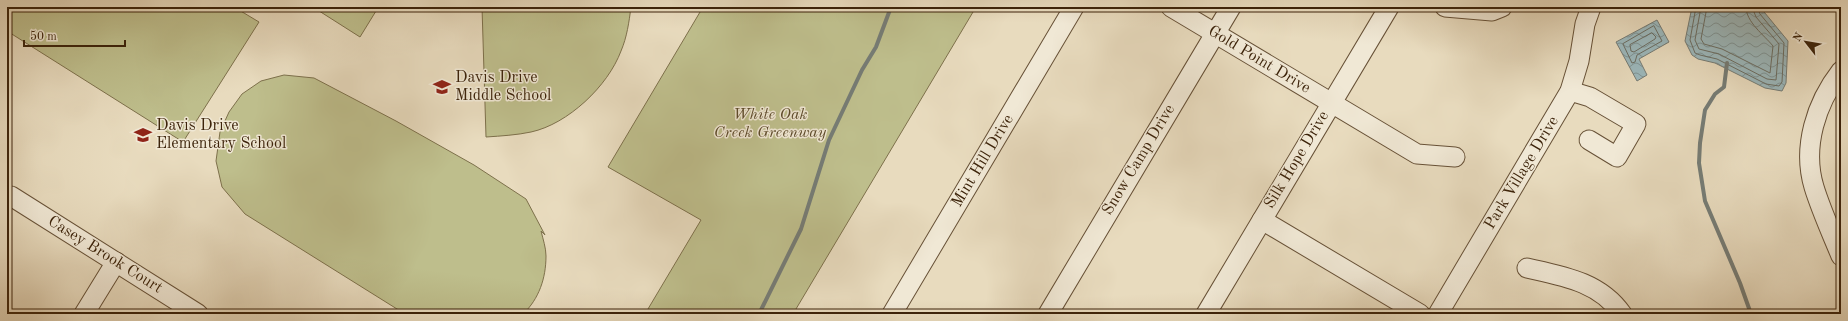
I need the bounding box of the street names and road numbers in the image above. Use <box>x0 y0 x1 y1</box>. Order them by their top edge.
street label: Gold Point Drive <box>1205 23 1313 97</box>
street label: Snow Camp Drive <box>1100 102 1178 218</box>
street label: Silk Hope Drive <box>1262 109 1332 211</box>
street label: Mint Hill Drive <box>949 112 1017 210</box>
street label: Park Village Drive <box>1482 114 1562 232</box>
street label: Casey Brook Court <box>45 213 165 297</box>

